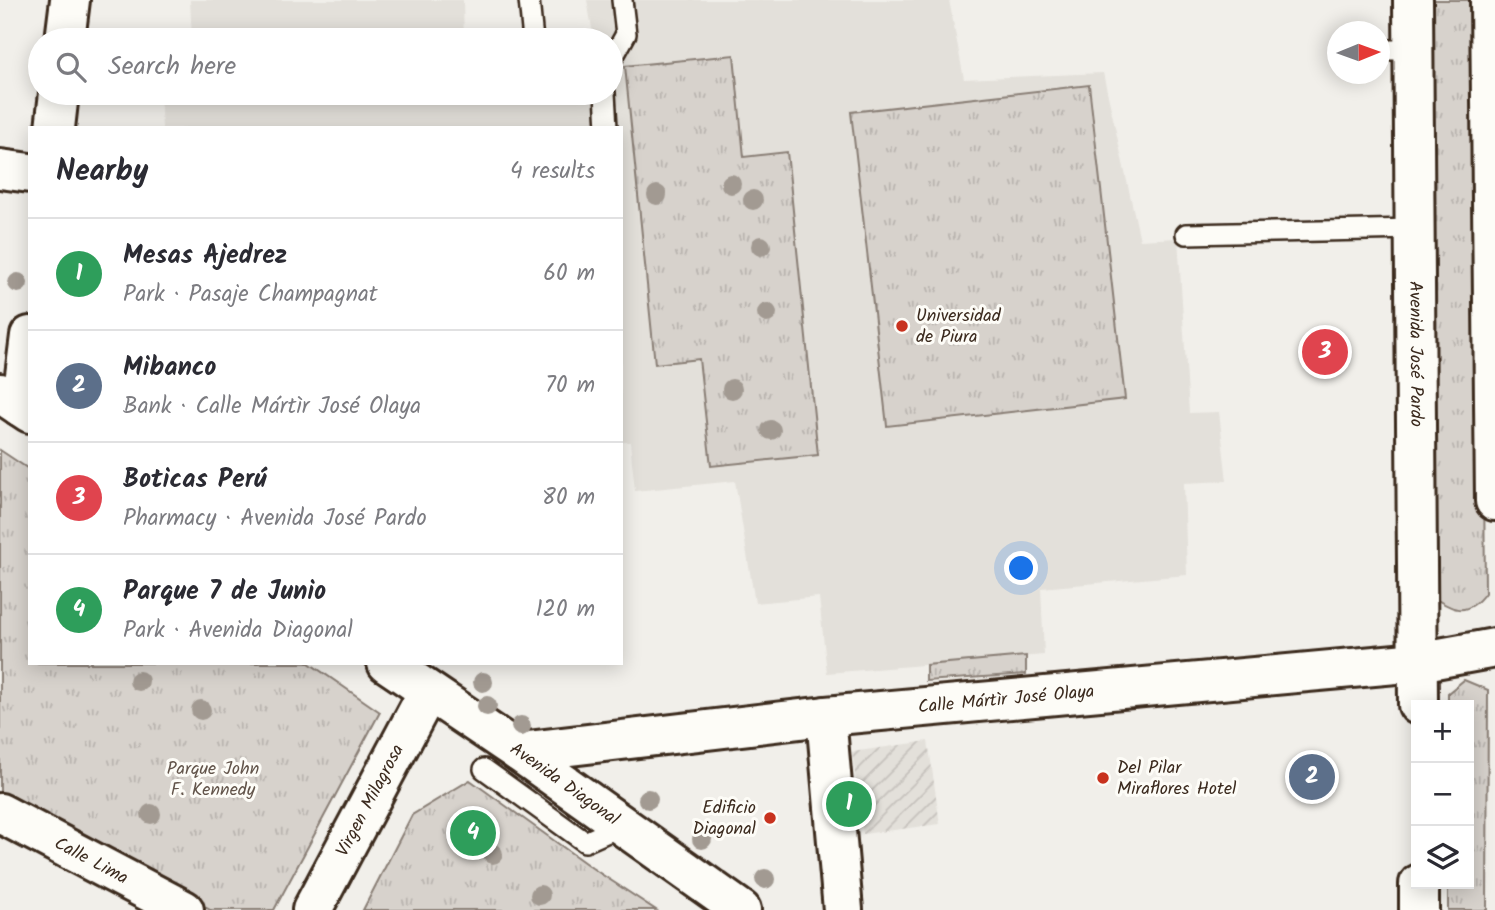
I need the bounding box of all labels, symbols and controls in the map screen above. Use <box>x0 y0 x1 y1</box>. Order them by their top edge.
north arrow <box>1327 21 1390 84</box>
search box <box>28 28 623 105</box>
text: Search here <box>108 46 236 88</box>
icon: search <box>52 48 90 86</box>
text: Nearby <box>56 148 148 196</box>
text: 4 results <box>510 154 595 190</box>
text: Mesas Ajedrez <box>123 235 287 277</box>
text: 1 <box>76 256 82 292</box>
text: 60 m <box>543 256 595 292</box>
text: Park · Pasaje Champagnat <box>123 277 378 313</box>
street label: Avenida José Pardo <box>1400 281 1431 427</box>
place label: Universidad de Piura <box>916 302 1002 352</box>
marker: Universidad de Piura <box>894 318 910 334</box>
pin: 3 <box>1302 326 1348 378</box>
text: Mibanco <box>123 347 216 389</box>
text: 2 <box>72 368 86 404</box>
text: 70 m <box>545 368 595 404</box>
text: Bank · Calle Mártìr José Olaya <box>123 389 421 425</box>
text: Boticas Perú <box>123 459 267 501</box>
text: 3 <box>73 480 85 516</box>
text: 80 m <box>542 480 595 516</box>
text: Pharmacy · Avenida José Pardo <box>123 501 427 537</box>
your location <box>1004 551 1038 585</box>
text: Parque 7 de Junio <box>123 571 326 613</box>
text: 4 <box>73 592 85 628</box>
text: 120 m <box>535 592 595 628</box>
text: Park · Avenida Diagonal <box>123 613 353 649</box>
street label: Calle Mártìr José Olaya <box>917 677 1095 722</box>
map controls <box>1411 700 1474 889</box>
button: + <box>1411 700 1474 763</box>
street label: Avenida Diagonal <box>504 735 626 834</box>
street label: Virgen Milagrosa <box>328 739 412 862</box>
pin: 2 <box>1289 751 1335 803</box>
place label: Del Pilar Miraflores Hotel <box>1117 754 1237 804</box>
park label: Parque John F. Kennedy <box>167 755 259 805</box>
button: − <box>1411 763 1474 826</box>
marker: Del Pilar Miraflores Hotel <box>1095 770 1111 786</box>
pin: 1 <box>826 778 872 830</box>
place label: Edificio Diagonal <box>693 794 757 844</box>
pin: 4 <box>450 807 496 859</box>
marker: Edificio Diagonal <box>762 810 778 826</box>
button: layers <box>1411 826 1474 889</box>
street label: Calle Lima <box>49 829 133 893</box>

